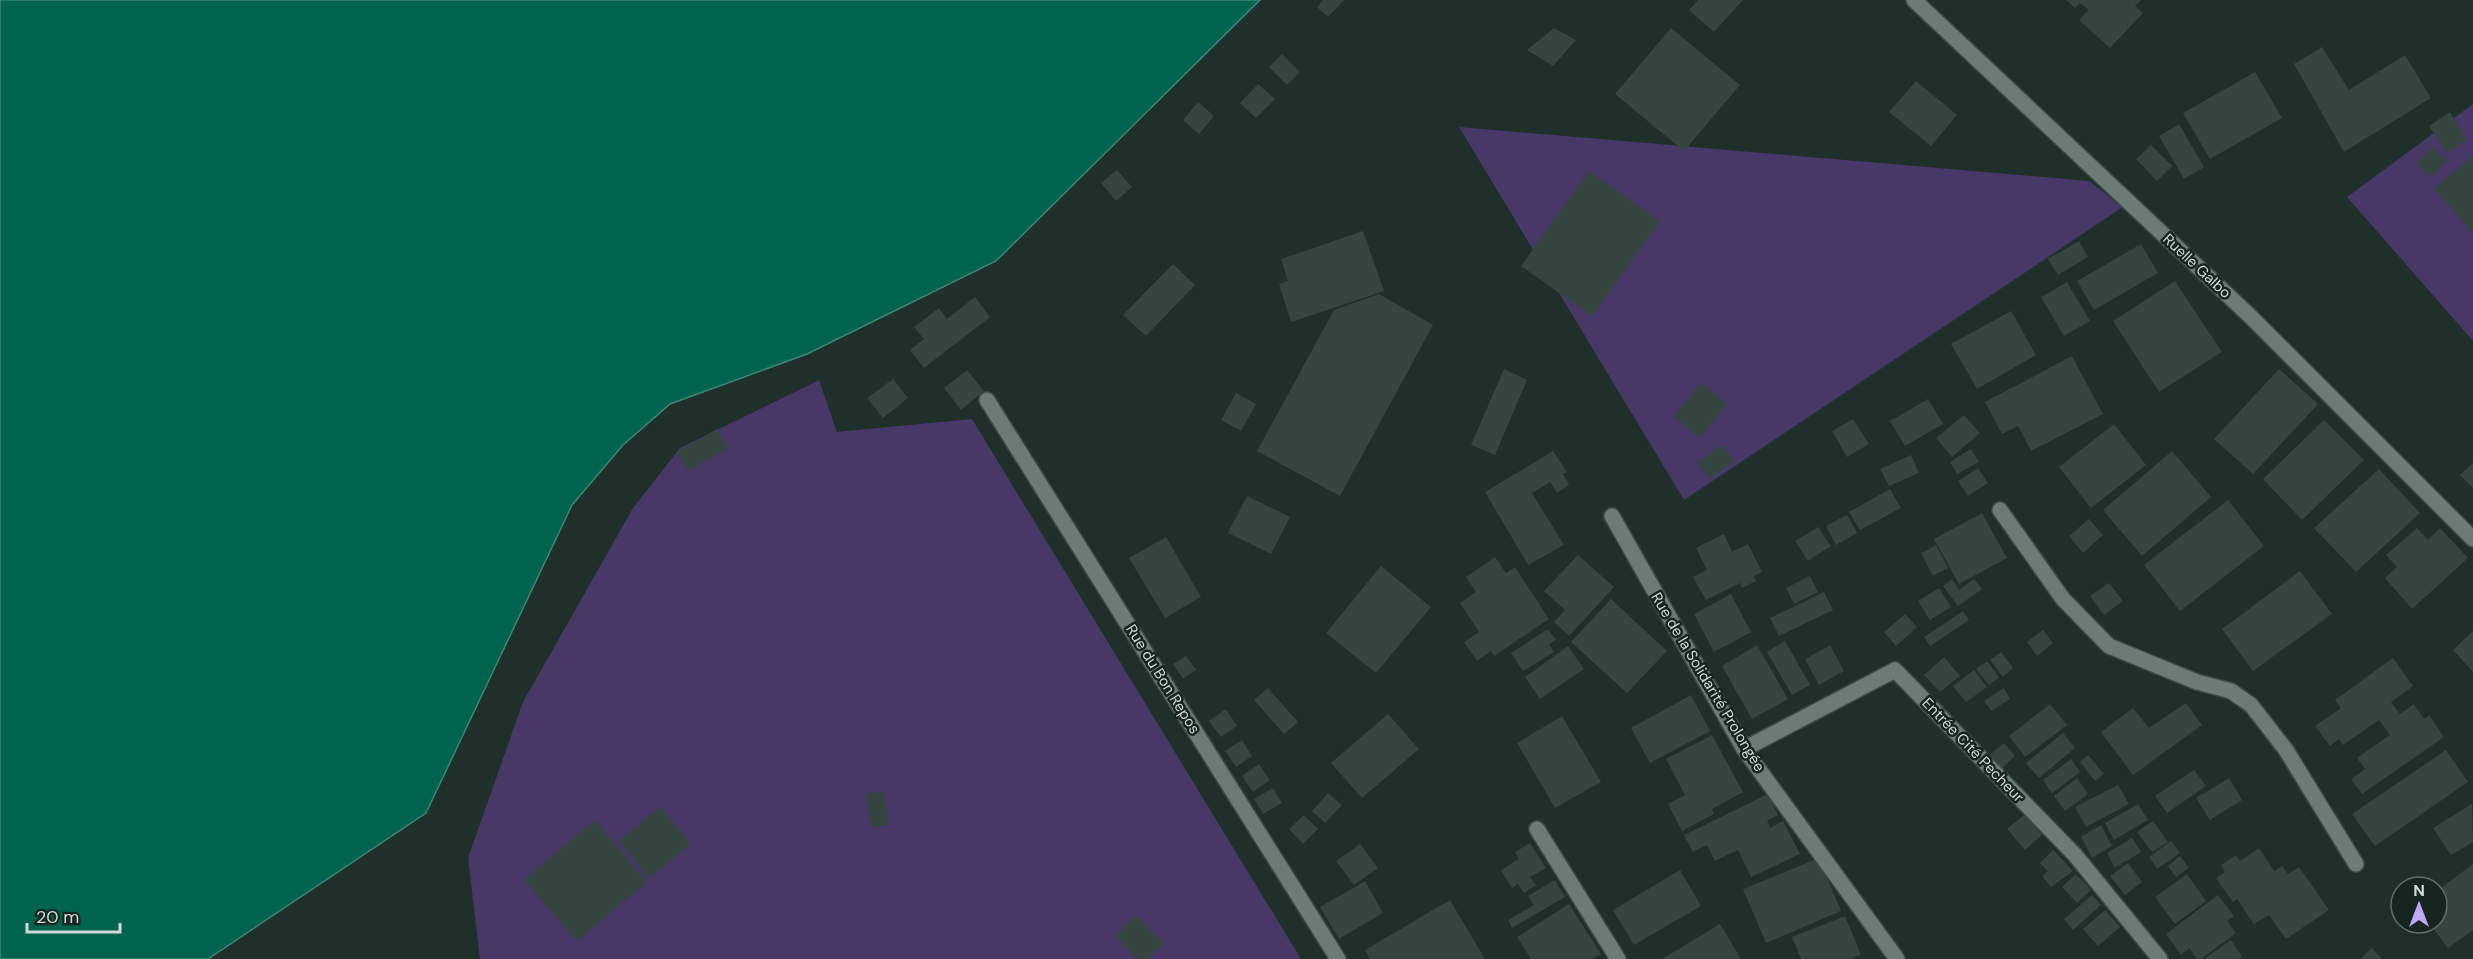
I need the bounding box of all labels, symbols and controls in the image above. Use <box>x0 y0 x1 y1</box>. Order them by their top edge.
street label: Ruelle Galbo <box>2159 229 2235 303</box>
street label: Rue de la Solidarité Prolongée <box>1646 589 1770 775</box>
street label: Rue du Bon Repos <box>1121 621 1205 737</box>
street label: Entrée Cité Pecheur <box>1918 693 2029 807</box>
north arrow <box>2389 875 2449 935</box>
text: N <box>2413 880 2425 901</box>
scale bar <box>27 896 120 934</box>
text: 20 m <box>36 905 79 929</box>

